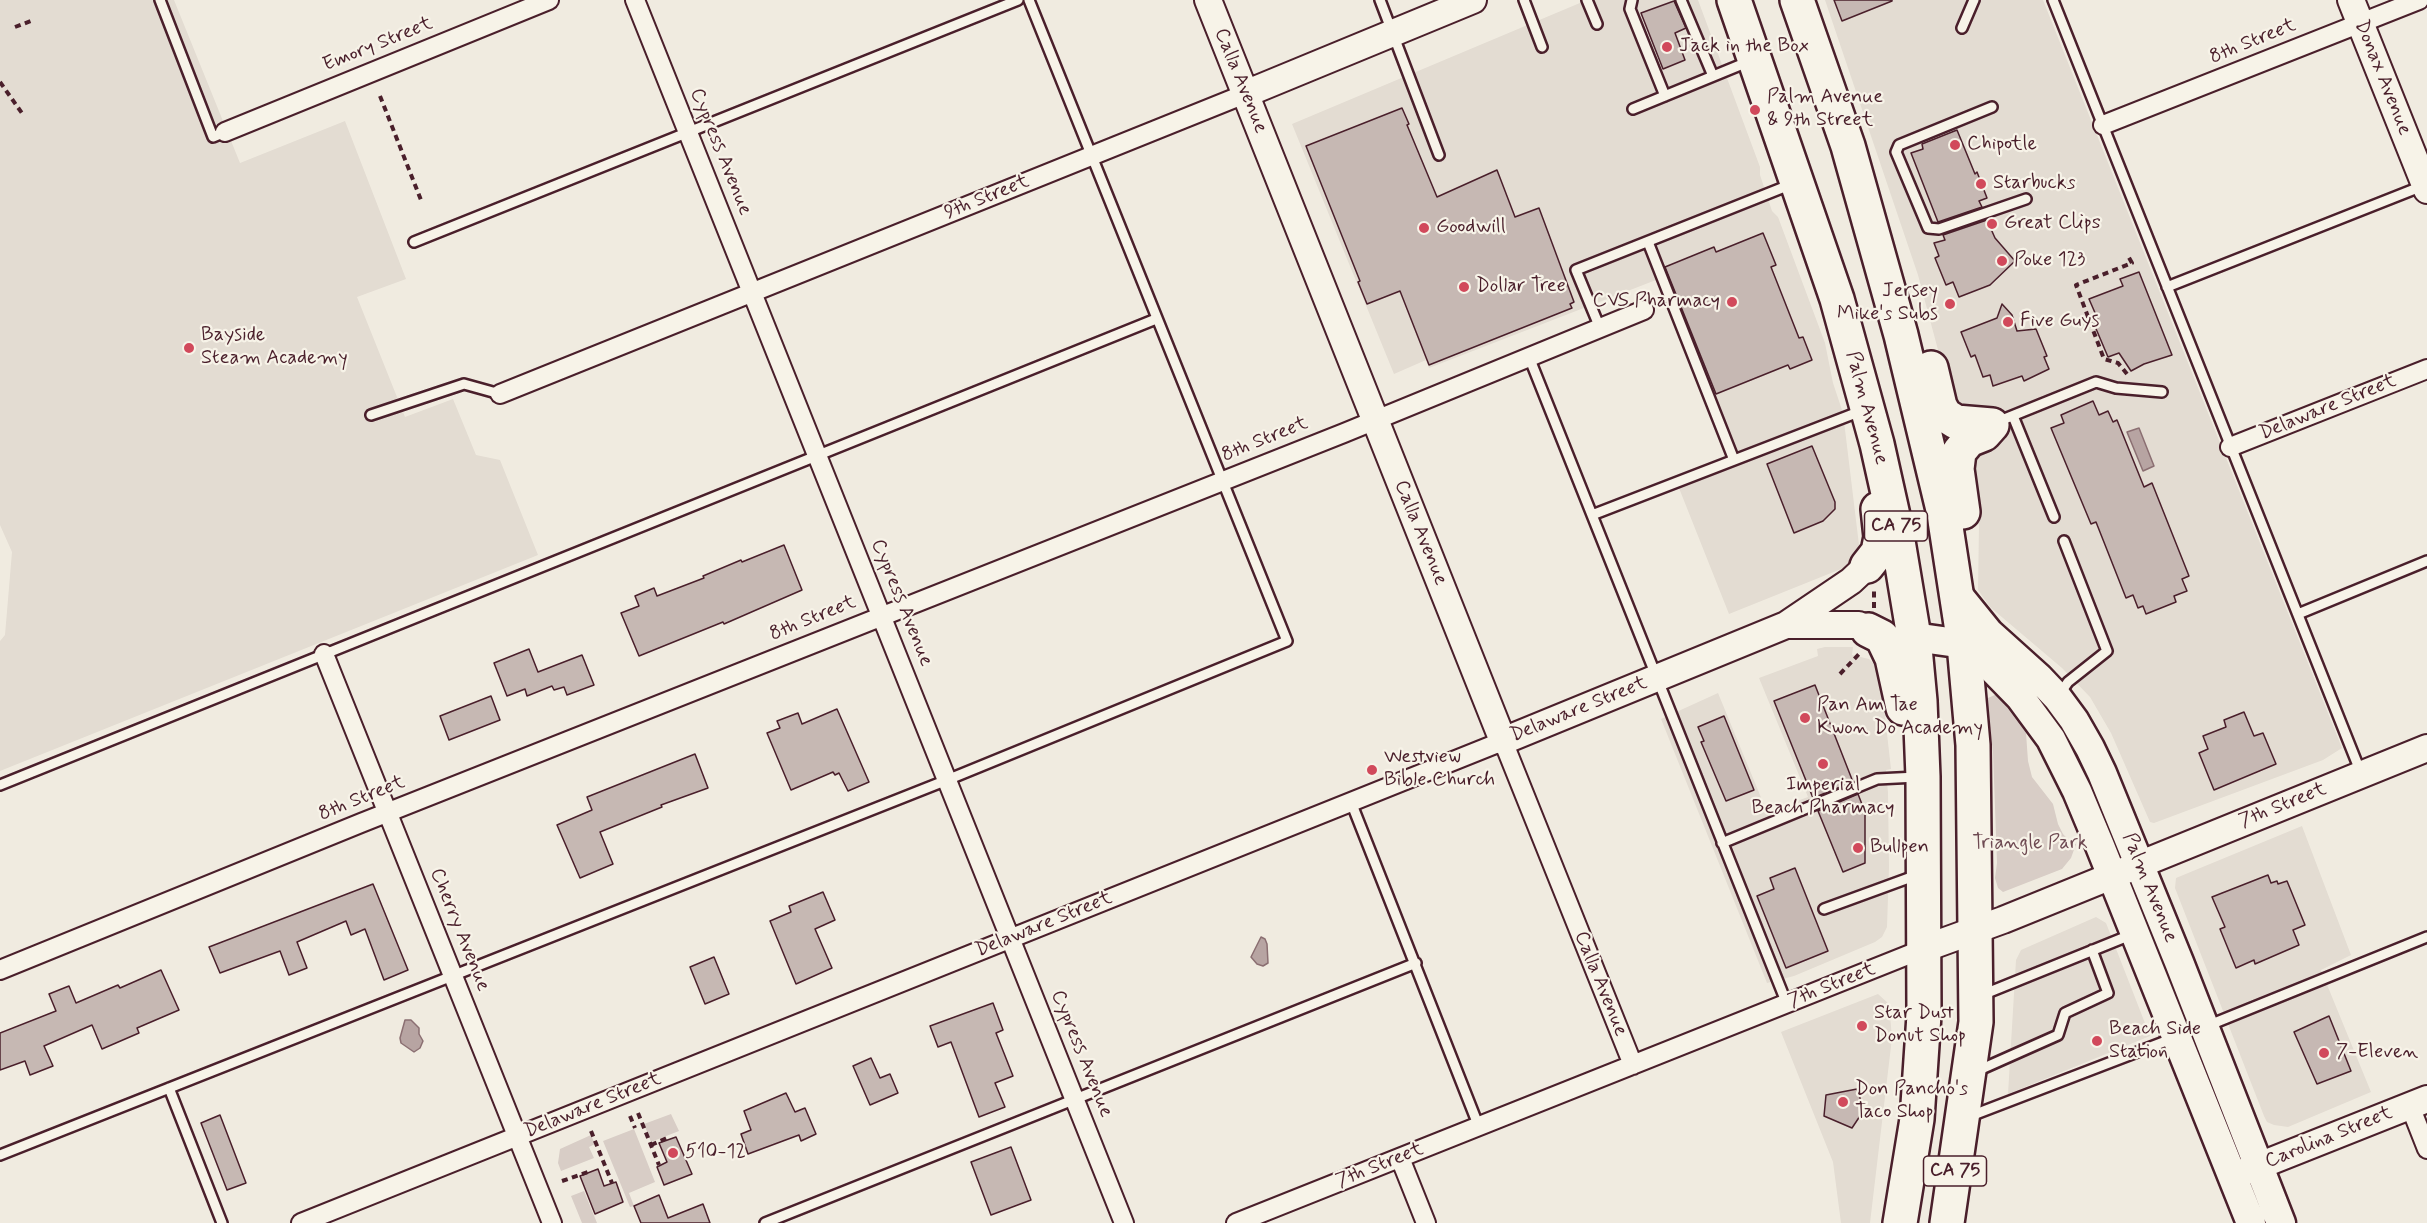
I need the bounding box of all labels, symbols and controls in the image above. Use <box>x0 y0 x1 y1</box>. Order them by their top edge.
street label: Emory Street <box>320 12 436 78</box>
street label: 8th Street <box>2206 14 2300 70</box>
street label: Donax Avenue <box>2348 17 2416 139</box>
street label: Calla Avenue <box>1208 25 1272 137</box>
place label: Jack in the Box <box>1679 35 1809 59</box>
marker: Jack in the Box <box>1660 40 1674 54</box>
street label: Cypress Avenue <box>684 85 756 219</box>
place label: Palm Avenue & 9th Street <box>1767 86 1883 133</box>
marker: Palm Avenue & 9th Street <box>1748 103 1762 117</box>
place label: Chipotle <box>1967 133 2037 157</box>
marker: Chipotle <box>1948 138 1962 152</box>
street label: 9th Street <box>941 170 1033 226</box>
place label: Starbucks <box>1993 172 2075 196</box>
marker: Starbucks <box>1974 177 1988 191</box>
place label: Great Clips <box>2004 212 2101 236</box>
place label: Goodwill <box>1436 216 1506 240</box>
marker: Great Clips <box>1985 217 1999 231</box>
marker: Goodwill <box>1417 221 1431 235</box>
place label: Poke 123 <box>2014 249 2085 273</box>
marker: Poke 123 <box>1995 254 2009 268</box>
place label: Dollar Tree <box>1476 275 1566 299</box>
marker: Dollar Tree <box>1457 280 1471 294</box>
place label: Jersey Mike's Subs <box>1837 280 1938 327</box>
place label: CVS Pharmacy <box>1592 290 1720 314</box>
marker: CVS Pharmacy <box>1725 295 1739 309</box>
marker: Jersey Mike's Subs <box>1943 297 1957 311</box>
place label: Five Guys <box>2020 310 2099 334</box>
marker: Five Guys <box>2001 315 2015 329</box>
place label: Bayside Steam Academy <box>201 324 348 371</box>
marker: Bayside Steam Academy <box>182 341 196 355</box>
street label: Palm Avenue <box>1839 349 1893 467</box>
street label: Delaware Street <box>2256 370 2400 446</box>
street label: 8th Street <box>1218 412 1312 468</box>
street label: Calla Avenue <box>1388 477 1452 589</box>
road number: CA 75 <box>1864 511 1928 541</box>
street label: Cypress Avenue <box>865 536 937 670</box>
street label: 8th Street <box>766 591 860 647</box>
street label: Delaware Street <box>1507 672 1651 748</box>
place label: Pan Am Tae Kwon Do Academy <box>1817 694 1983 741</box>
marker: Pan Am Tae Kwon Do Academy <box>1798 711 1812 725</box>
place label: Westview Bible Church <box>1384 746 1495 793</box>
marker: Imperial Beach Pharmacy <box>1816 757 1830 771</box>
marker: Westview Bible Church <box>1365 763 1379 777</box>
street label: 8th Street <box>315 771 409 827</box>
place label: Imperial Beach Pharmacy <box>1752 774 1894 821</box>
street label: 7th Street <box>2236 778 2330 834</box>
street label: Palm Avenue <box>2116 830 2182 946</box>
park label: Triangle Park <box>1972 832 2088 856</box>
place label: Bullpen <box>1870 836 1929 860</box>
marker: Bullpen <box>1851 841 1865 855</box>
street label: Cherry Avenue <box>423 865 495 995</box>
street label: Delaware Street <box>972 887 1116 963</box>
street label: Calla Avenue <box>1568 928 1632 1040</box>
street label: 7th Street <box>1785 958 1879 1014</box>
street label: Cypress Avenue <box>1045 987 1117 1121</box>
place label: Star Dust Donut Shop <box>1874 1002 1966 1049</box>
place label: Beach Side Station <box>2109 1018 2201 1065</box>
marker: Star Dust Donut Shop <box>1855 1019 1869 1033</box>
marker: Beach Side Station <box>2090 1034 2104 1048</box>
place label: 7-Eleven <box>2336 1041 2418 1065</box>
marker: 7-Eleven <box>2317 1046 2331 1060</box>
street label: Delaware Street <box>521 1068 665 1144</box>
place label: Don Pancho's Taco Shop <box>1855 1078 1968 1125</box>
marker: Don Pancho's Taco Shop <box>1836 1095 1850 1109</box>
street label: Carolina Street <box>2262 1102 2396 1174</box>
street label: 7th Street <box>1333 1138 1427 1194</box>
place label: 510-12 <box>685 1141 746 1165</box>
marker: 510-12 <box>666 1146 680 1160</box>
road number: CA 75 <box>1924 1156 1986 1186</box>

